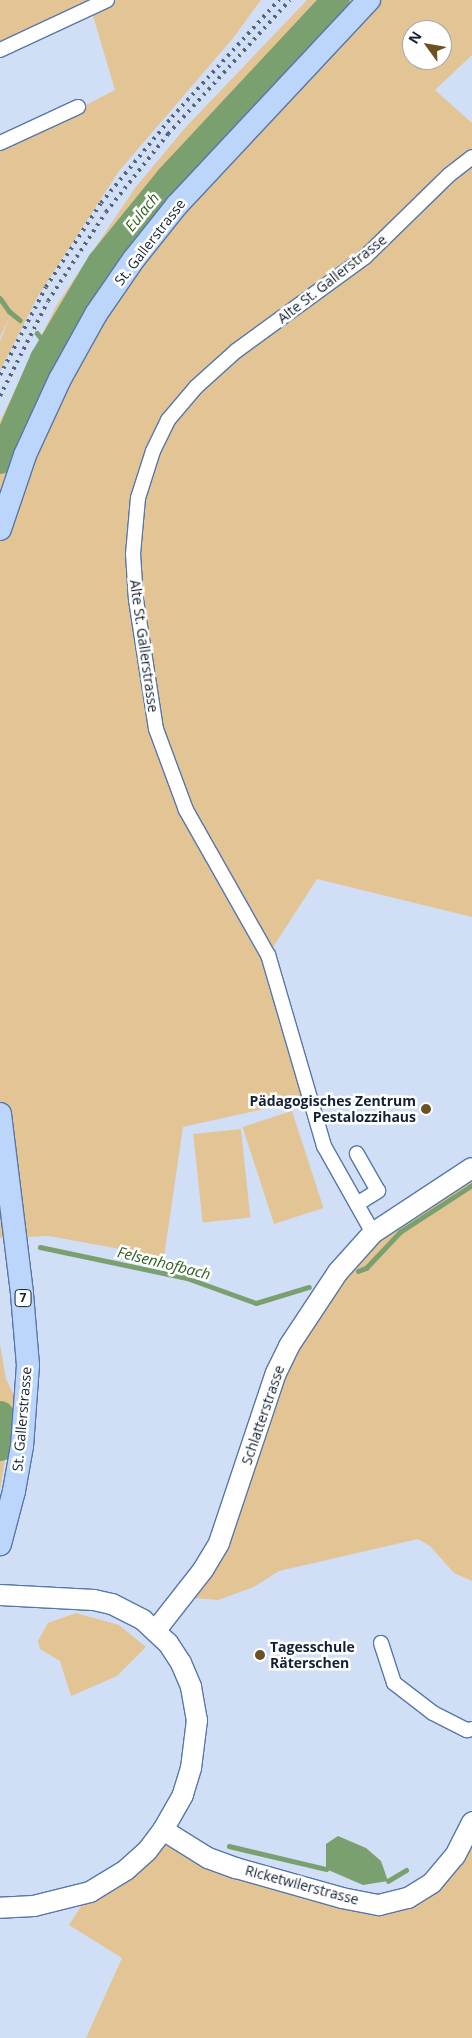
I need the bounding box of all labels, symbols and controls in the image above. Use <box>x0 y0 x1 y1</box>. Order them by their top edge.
north arrow <box>402 20 452 70</box>
text: N <box>404 27 426 47</box>
water label: Eulach <box>121 189 163 235</box>
street label: St. Gallerstrasse <box>111 195 189 289</box>
street label: Alte St. Gallerstrasse <box>274 231 390 327</box>
street label: Alte St. Gallerstrasse <box>126 579 162 713</box>
place label: Pädagogisches Zentrum Pestalozzihaus <box>249 1093 416 1126</box>
marker: Pädagogisches Zentrum Pestalozzihaus <box>420 1103 432 1115</box>
water label: Felsenhofbach <box>116 1243 212 1283</box>
road number: 7 <box>14 1289 32 1308</box>
street label: Schlatterstrasse <box>238 1363 288 1467</box>
street label: St. Gallerstrasse <box>9 1366 35 1472</box>
place label: Tagesschule Räterschen <box>270 1639 355 1671</box>
marker: Tagesschule Räterschen <box>254 1649 266 1661</box>
street label: Ricketwilerstrasse <box>243 1862 361 1908</box>

